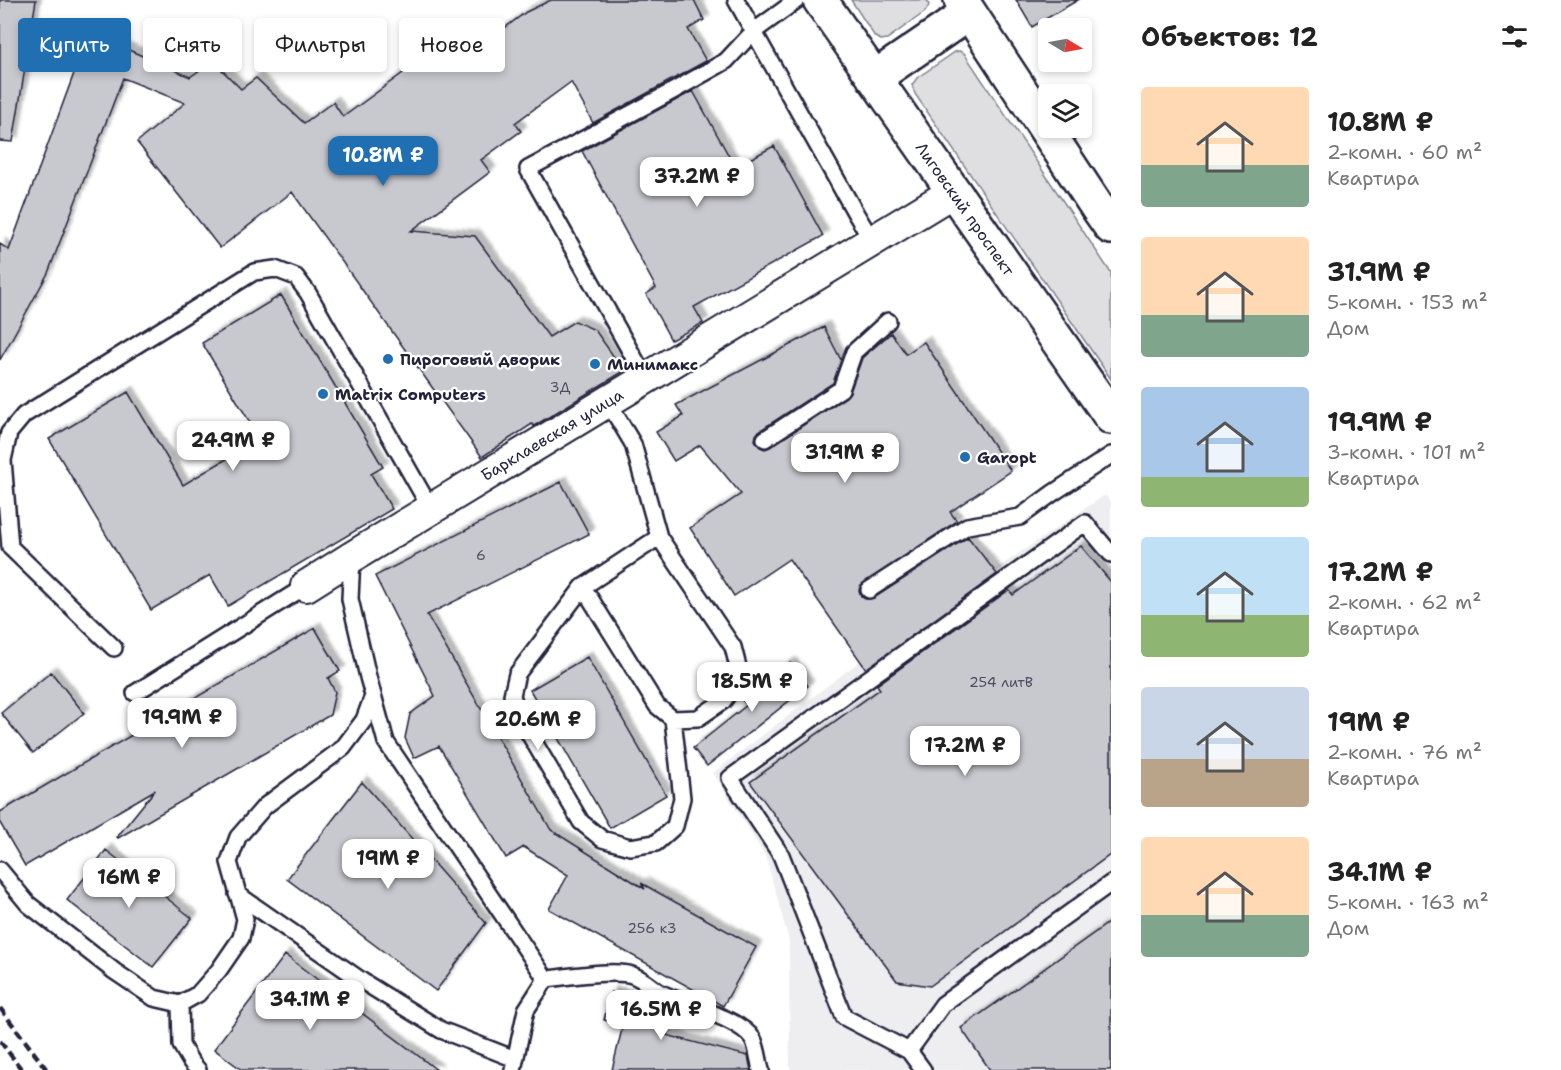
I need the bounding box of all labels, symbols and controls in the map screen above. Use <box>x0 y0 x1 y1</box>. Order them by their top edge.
chip: Купить <box>18 18 131 72</box>
chip: Снять <box>143 18 242 72</box>
chip: Фильтры <box>254 18 387 72</box>
chip: Новое <box>399 18 505 72</box>
north arrow <box>1038 18 1092 72</box>
map controls <box>1038 18 1092 138</box>
text: Объектов: 12 <box>1141 19 1318 54</box>
icon: filters <box>1498 20 1531 53</box>
button: layers <box>1038 84 1092 138</box>
text: 10.8M ₽ <box>1327 104 1434 139</box>
icon: home <box>1189 111 1261 183</box>
pin: 10.8M ₽ <box>328 136 438 187</box>
street label: Лиговский проспект <box>911 138 1019 281</box>
text: 2-комн. · 60 m² <box>1327 139 1482 165</box>
text: 10.8M ₽ <box>342 142 424 168</box>
pin: 37.2M ₽ <box>642 157 752 208</box>
text: 37.2M ₽ <box>654 163 740 189</box>
text: Квартира <box>1327 165 1419 191</box>
text: 31.9M ₽ <box>1327 254 1431 289</box>
icon: home <box>1189 261 1261 333</box>
text: 5-комн. · 153 m² <box>1327 289 1488 315</box>
text: Дом <box>1327 315 1369 341</box>
place label: Пироговый дворик <box>400 349 560 370</box>
marker: Пироговый дворик <box>381 352 395 366</box>
place label: Минимакс <box>607 354 698 375</box>
marker: Минимакс <box>588 357 602 371</box>
house number: 3Д <box>550 378 571 396</box>
place label: Matrix Computers <box>335 384 486 405</box>
street label: Барклаевская улица <box>477 384 627 486</box>
marker: Matrix Computers <box>316 387 330 401</box>
text: 19.9M ₽ <box>1327 404 1433 439</box>
icon: home <box>1189 411 1261 483</box>
pin: 24.9M ₽ <box>178 421 288 472</box>
text: 24.9M ₽ <box>191 427 275 453</box>
pin: 31.9M ₽ <box>790 433 900 484</box>
text: 31.9M ₽ <box>805 439 885 465</box>
text: 3-комн. · 101 m² <box>1327 439 1485 465</box>
place label: Garopt <box>977 447 1037 468</box>
marker: Garopt <box>958 450 972 464</box>
text: Квартира <box>1327 465 1419 491</box>
house number: 6 <box>476 546 486 564</box>
text: 17.2M ₽ <box>1327 554 1434 589</box>
icon: home <box>1189 561 1261 633</box>
text: 2-комн. · 62 m² <box>1327 589 1481 615</box>
text: Квартира <box>1327 615 1419 641</box>
pin: 18.5M ₽ <box>697 662 807 713</box>
text: 18.5M ₽ <box>711 668 793 694</box>
house number: 254 литВ <box>969 673 1033 691</box>
pin: 19.9M ₽ <box>127 698 237 749</box>
pin: 20.6M ₽ <box>483 700 593 751</box>
text: 19.9M ₽ <box>141 704 223 730</box>
text: 19M ₽ <box>1327 704 1410 739</box>
text: 20.6M ₽ <box>494 706 582 732</box>
icon: home <box>1189 711 1261 783</box>
pin: 17.2M ₽ <box>910 726 1020 777</box>
text: 17.2M ₽ <box>924 732 1006 758</box>
text: 2-комн. · 76 m² <box>1327 739 1482 765</box>
text: Квартира <box>1327 765 1419 791</box>
pin: 19M ₽ <box>346 839 430 890</box>
text: 19M ₽ <box>356 845 420 871</box>
text: 34.1M ₽ <box>1327 854 1432 889</box>
pin: 16M ₽ <box>87 858 171 909</box>
icon: home <box>1189 861 1261 933</box>
text: 16M ₽ <box>97 864 161 890</box>
text: 5-комн. · 163 m² <box>1327 889 1489 915</box>
text: Дом <box>1327 915 1369 941</box>
house number: 256 к3 <box>627 919 677 937</box>
pin: 34.1M ₽ <box>255 980 365 1031</box>
text: 34.1M ₽ <box>269 986 351 1012</box>
pin: 16.5M ₽ <box>606 990 716 1041</box>
text: 16.5M ₽ <box>620 996 702 1022</box>

